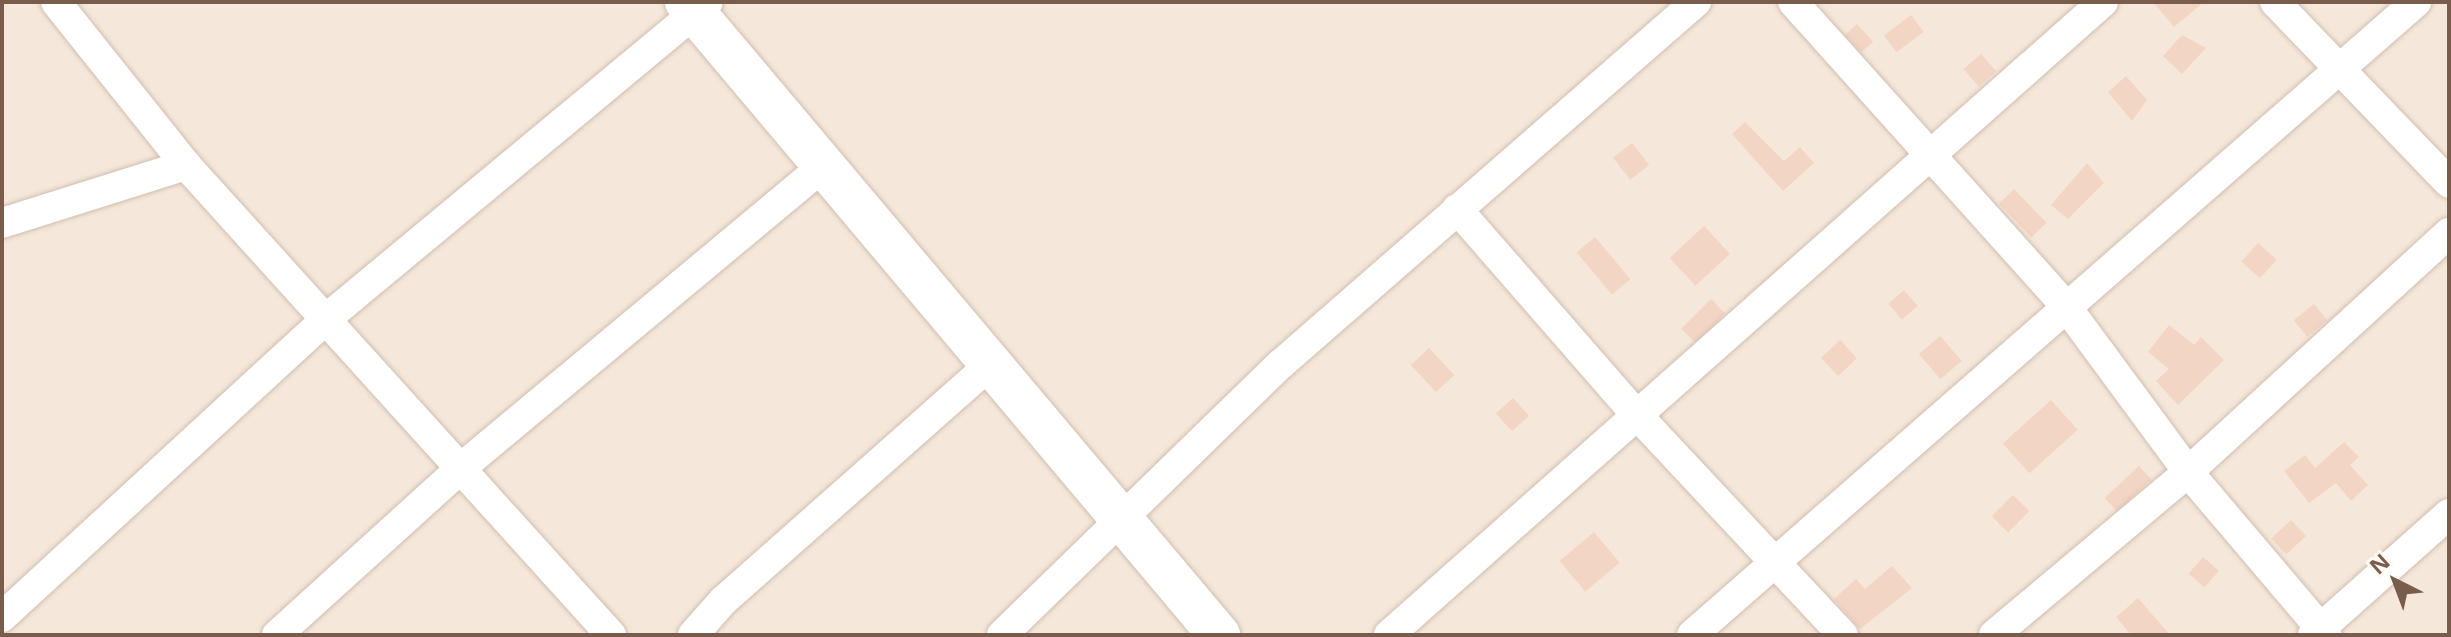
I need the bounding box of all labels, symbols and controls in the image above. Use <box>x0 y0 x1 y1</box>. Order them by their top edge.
north arrow <box>2355 541 2435 621</box>
text: N <box>2362 546 2396 580</box>

